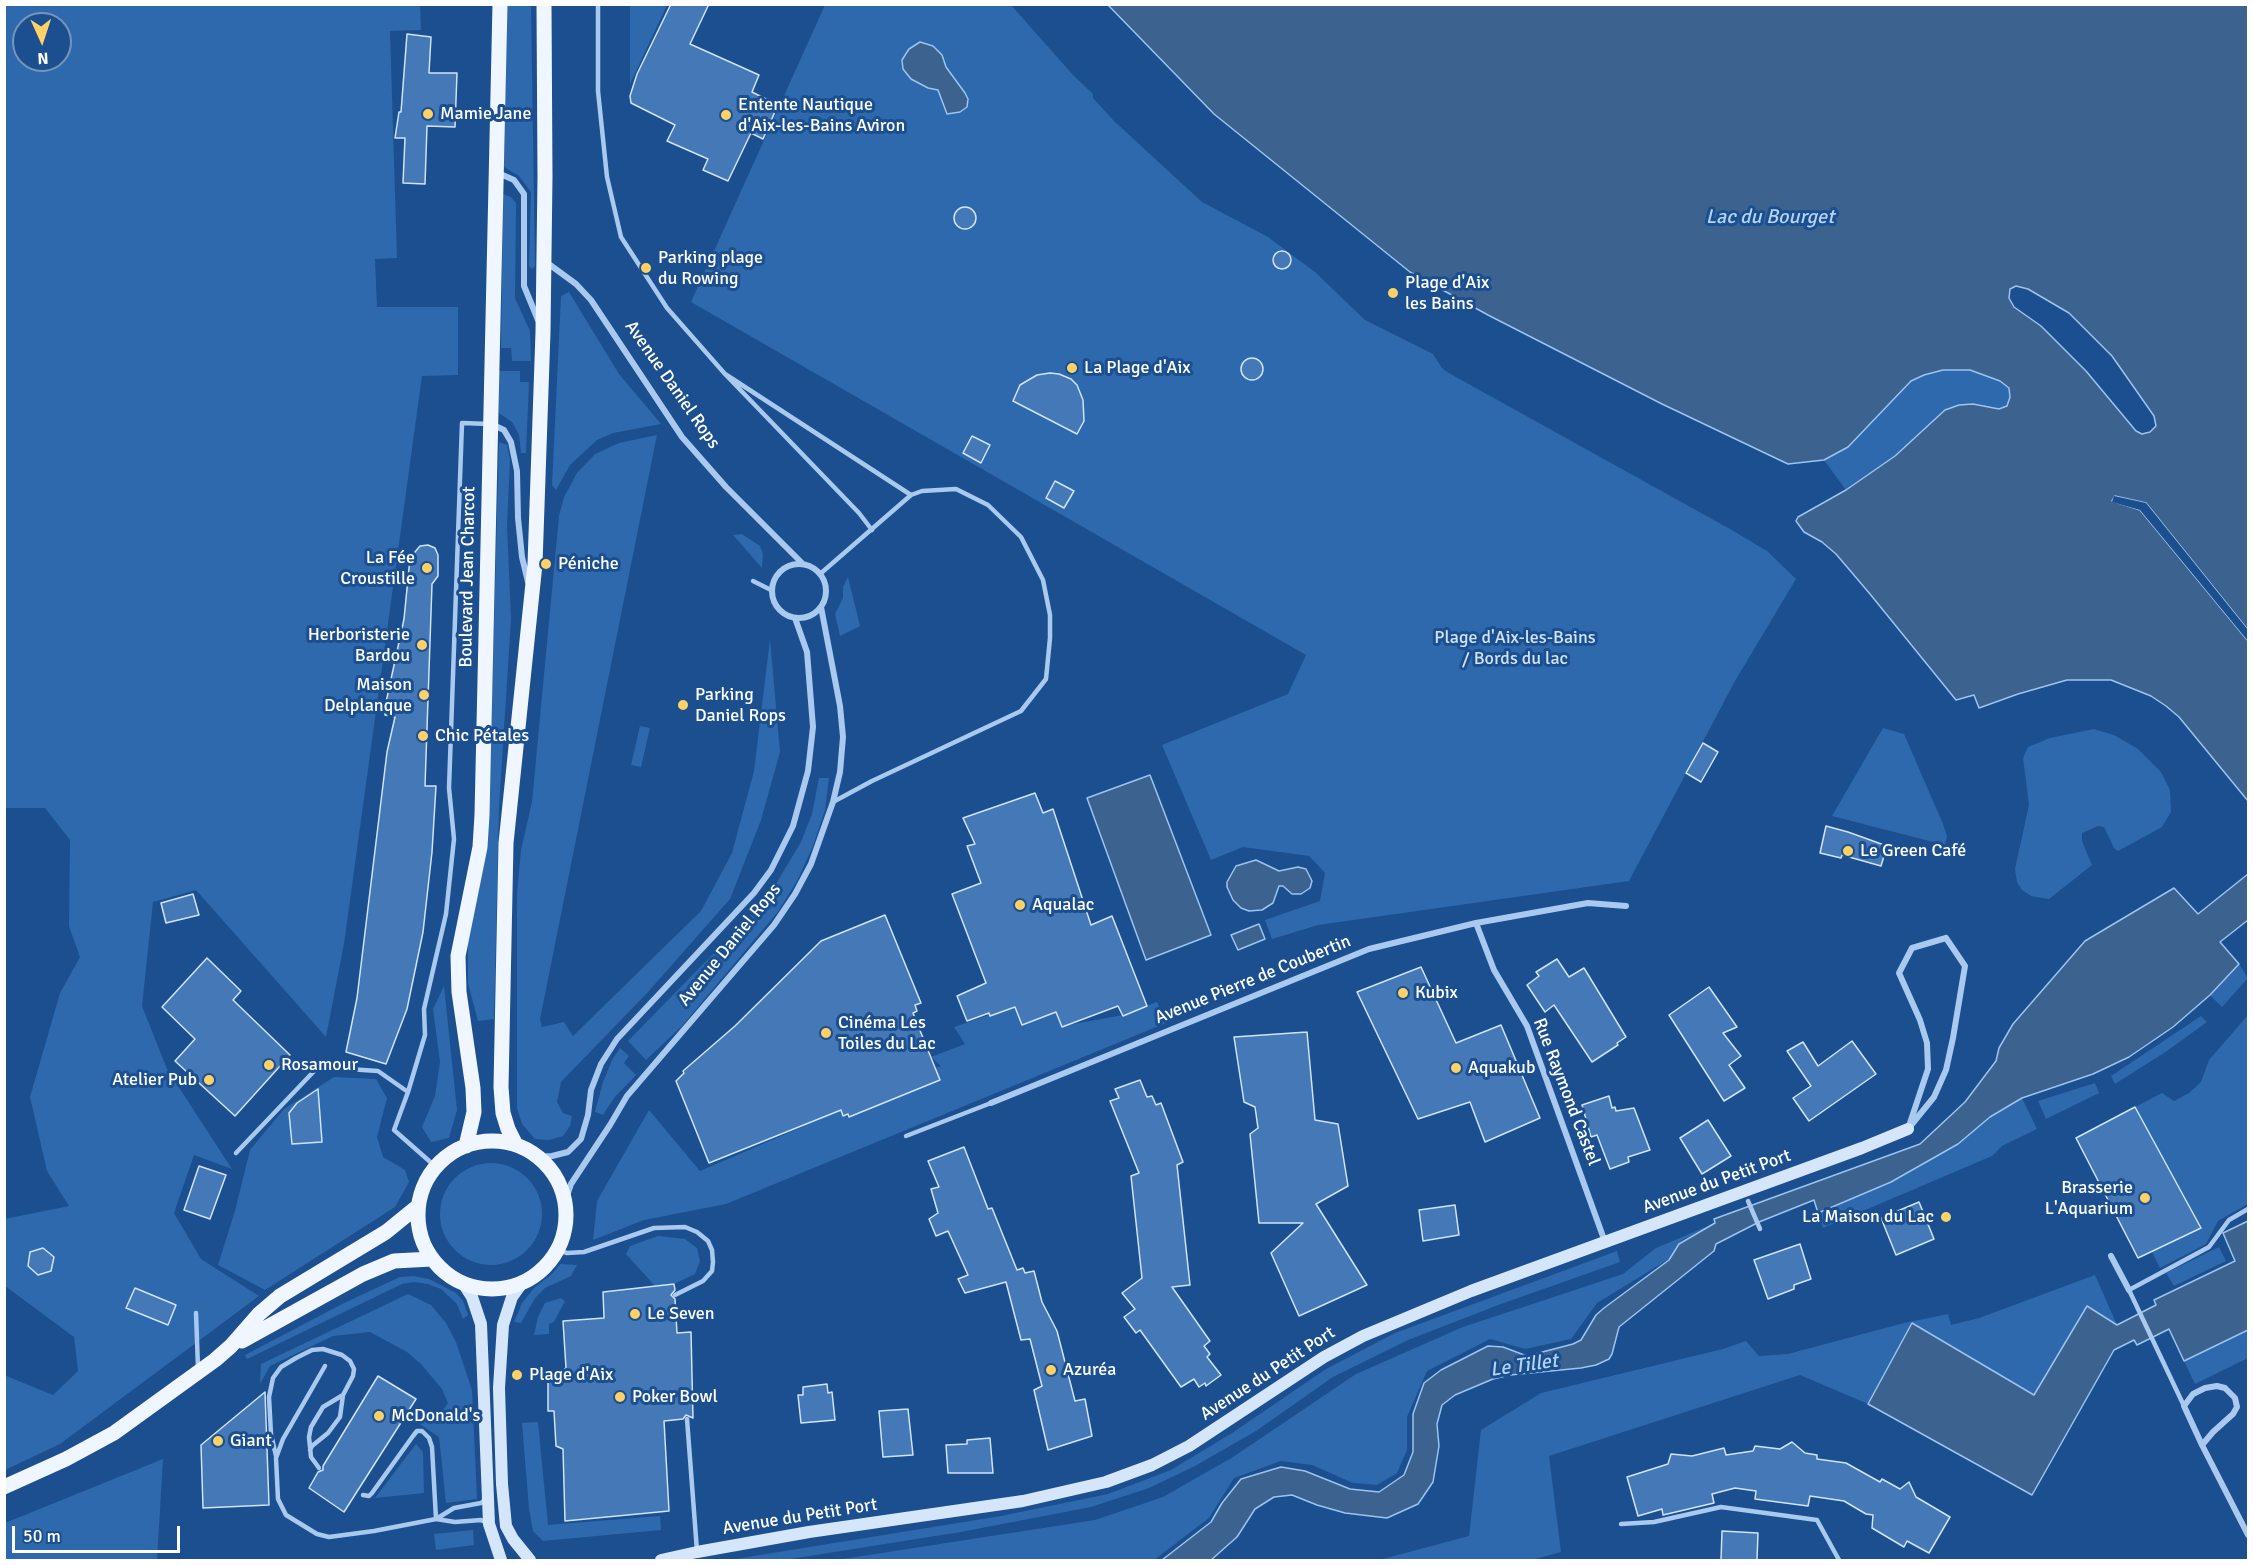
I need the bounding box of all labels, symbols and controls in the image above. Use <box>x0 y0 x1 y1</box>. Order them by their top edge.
north arrow <box>12 12 72 72</box>
text: N <box>37 48 49 68</box>
place label: Entente Nautique d'Aix-les-Bains Aviron <box>738 94 905 136</box>
place label: Mamie Jane <box>440 103 531 125</box>
marker: Mamie Jane <box>421 107 435 121</box>
marker: Entente Nautique d'Aix-les-Bains Aviron <box>719 108 733 122</box>
water label: Lac du Bourget <box>1706 206 1834 230</box>
place label: Parking plage du Rowing <box>658 247 763 290</box>
marker: Parking plage du Rowing <box>639 261 653 275</box>
place label: Plage d'Aix les Bains <box>1405 272 1489 314</box>
marker: Plage d'Aix les Bains <box>1386 286 1400 300</box>
street label: Avenue Daniel Rops <box>620 317 724 453</box>
place label: La Plage d'Aix <box>1084 357 1191 379</box>
marker: La Plage d'Aix <box>1065 361 1079 375</box>
street label: Boulevard Jean Charcot <box>456 486 480 668</box>
place label: La Fée Croustille <box>340 547 415 590</box>
place label: Péniche <box>558 553 619 575</box>
marker: Péniche <box>539 557 553 571</box>
marker: La Fée Croustille <box>420 561 434 575</box>
place label: Herboristerie Bardou <box>308 624 410 666</box>
park label: Plage d'Aix-les-Bains / Bords du lac <box>1434 627 1596 670</box>
marker: Herboristerie Bardou <box>415 638 429 652</box>
place label: Maison Delplanque <box>324 674 412 716</box>
place label: Parking Daniel Rops <box>695 684 786 726</box>
marker: Maison Delplanque <box>417 688 431 702</box>
marker: Parking Daniel Rops <box>676 698 690 712</box>
place label: Chic Pétales <box>435 725 529 747</box>
marker: Chic Pétales <box>416 729 430 743</box>
place label: Le Green Café <box>1860 840 1966 862</box>
marker: Le Green Café <box>1841 844 1855 858</box>
street label: Avenue Daniel Rops <box>674 879 786 1011</box>
place label: Aqualac <box>1032 894 1094 916</box>
marker: Aqualac <box>1013 898 1027 912</box>
street label: Avenue Pierre de Coubertin <box>1152 931 1354 1029</box>
place label: Kubix <box>1415 982 1458 1004</box>
marker: Kubix <box>1396 986 1410 1000</box>
place label: Cinéma Les Toiles du Lac <box>838 1012 936 1054</box>
street label: Rue Raymond Castel <box>1528 1015 1604 1169</box>
marker: Cinéma Les Toiles du Lac <box>819 1026 833 1040</box>
place label: Rosamour <box>281 1054 358 1076</box>
place label: Aquakub <box>1468 1057 1535 1079</box>
marker: Rosamour <box>262 1058 276 1072</box>
marker: Aquakub <box>1449 1061 1463 1075</box>
place label: Atelier Pub <box>112 1069 197 1091</box>
marker: Atelier Pub <box>202 1073 216 1087</box>
street label: Avenue du Petit Port <box>1640 1145 1794 1219</box>
place label: Brasserie L'Aquarium <box>2045 1177 2133 1220</box>
marker: Brasserie L'Aquarium <box>2138 1191 2152 1205</box>
place label: La Maison du Lac <box>1802 1206 1934 1228</box>
marker: La Maison du Lac <box>1939 1210 1953 1224</box>
place label: Le Seven <box>647 1303 714 1325</box>
marker: Le Seven <box>628 1307 642 1321</box>
street label: Avenue du Petit Port <box>1197 1322 1339 1426</box>
water label: Le Tillet <box>1489 1349 1559 1383</box>
place label: Azuréa <box>1063 1359 1116 1381</box>
marker: Azuréa <box>1044 1363 1058 1377</box>
place label: Plage d'Aix <box>529 1364 613 1386</box>
marker: Plage d'Aix <box>510 1368 524 1382</box>
place label: Poker Bowl <box>632 1386 718 1408</box>
marker: Poker Bowl <box>613 1390 627 1404</box>
place label: McDonald's <box>391 1405 480 1427</box>
marker: McDonald's <box>372 1409 386 1423</box>
place label: Giant <box>230 1430 272 1452</box>
marker: Giant <box>211 1434 225 1448</box>
street label: Avenue du Petit Port <box>721 1494 879 1540</box>
scale bar <box>15 1514 183 1552</box>
text: 50 m <box>23 1525 61 1547</box>

